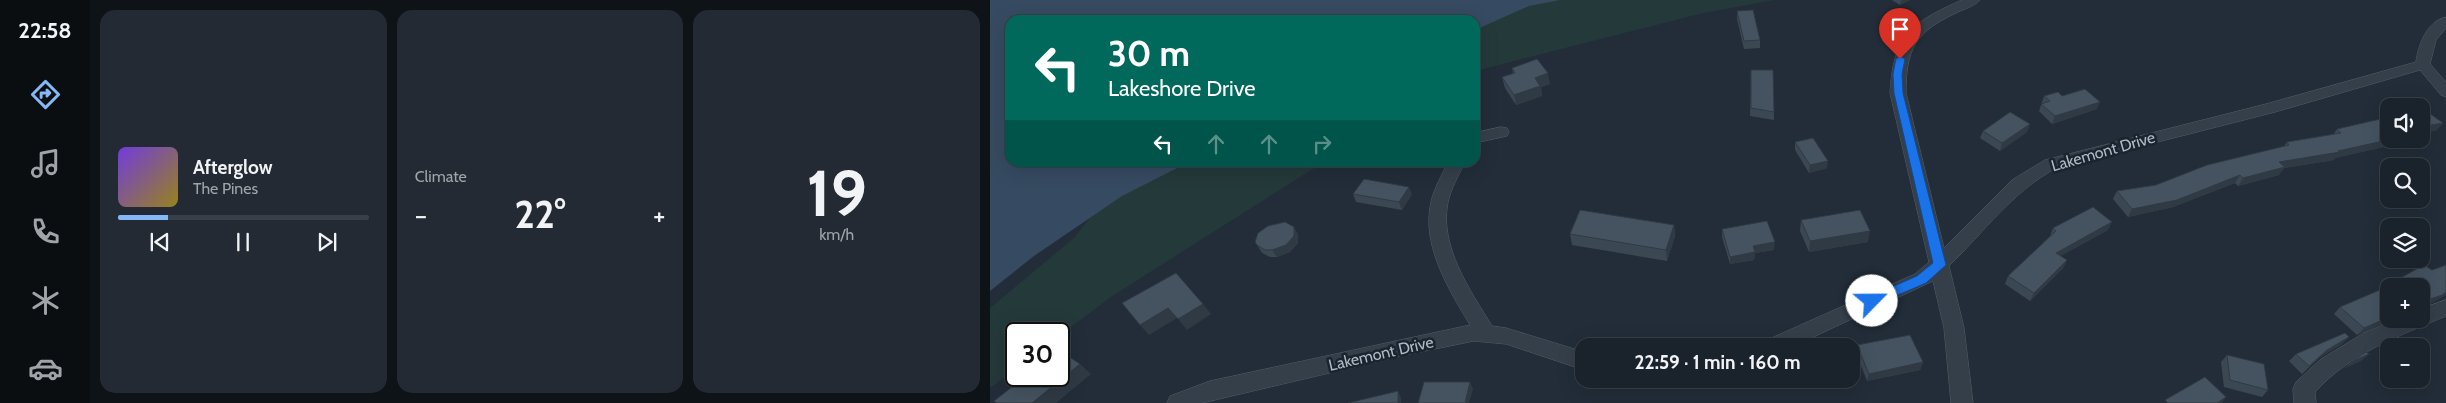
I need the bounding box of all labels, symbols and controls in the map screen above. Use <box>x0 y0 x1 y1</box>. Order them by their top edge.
pin <box>1879 8 1921 59</box>
icon: arrive <box>1886 15 1914 43</box>
text: 22:58 <box>18 17 72 44</box>
text: 30 m <box>1108 32 1190 75</box>
icon: left <box>1025 35 1090 100</box>
text: Lakeshore Drive <box>1108 75 1256 102</box>
icon: directions <box>28 77 63 112</box>
map controls <box>2380 98 2430 388</box>
button: sound <box>2380 98 2430 148</box>
street label: Lakemont Drive <box>2049 128 2157 175</box>
icon: left <box>1149 130 1177 158</box>
icon: ahead <box>1202 130 1230 158</box>
icon: ahead <box>1255 130 1283 158</box>
icon: right <box>1308 130 1336 158</box>
icon: music <box>28 146 63 181</box>
text: 19 <box>806 153 867 232</box>
text: Afterglow <box>193 156 273 179</box>
button: search <box>2380 158 2430 208</box>
text: Climate <box>415 167 467 186</box>
text: The Pines <box>193 179 258 198</box>
text: 22° <box>514 191 566 238</box>
text: − <box>415 198 427 232</box>
text: + <box>653 198 665 232</box>
icon: phone <box>28 214 63 249</box>
button: layers <box>2380 218 2430 268</box>
text: km/h <box>819 225 854 244</box>
icon: previous <box>146 228 174 256</box>
icon: pause <box>229 228 257 256</box>
icon: next <box>313 228 341 256</box>
position arrow <box>1845 274 1897 326</box>
button: + <box>2380 278 2430 328</box>
icon: climate <box>28 283 63 318</box>
speed limit sign: 30 <box>1005 322 1070 387</box>
street label: Lakemont Drive <box>1327 332 1435 375</box>
button: − <box>2380 338 2430 388</box>
icon: car <box>28 351 63 386</box>
text: 22:59 · 1 min · 160 m <box>1635 351 1800 374</box>

